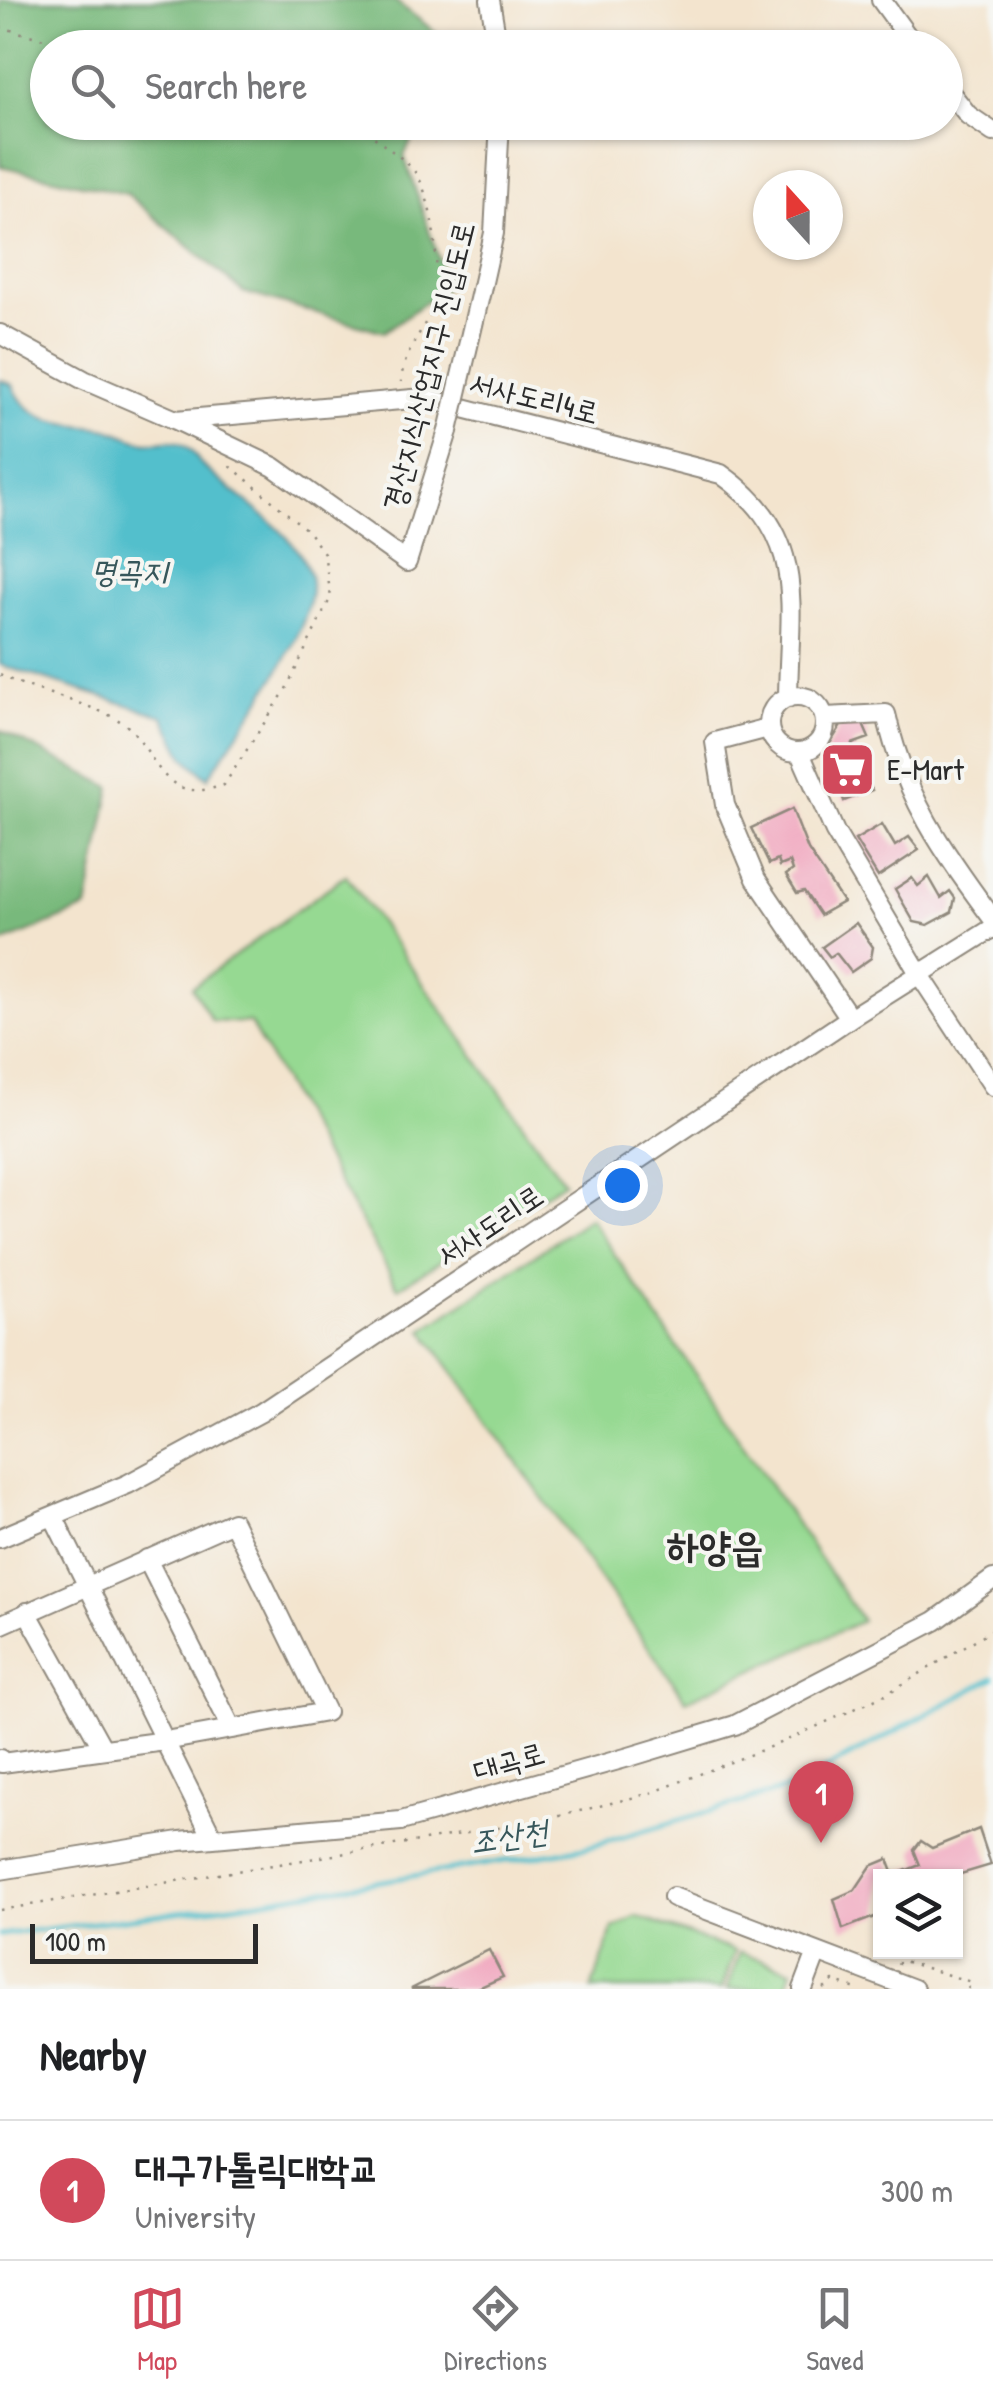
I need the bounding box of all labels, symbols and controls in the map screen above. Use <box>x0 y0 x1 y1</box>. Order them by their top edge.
search box <box>30 30 963 140</box>
icon: search <box>65 58 120 113</box>
text: Search here <box>145 59 307 111</box>
north arrow <box>753 170 843 260</box>
street label: 경산지식산업지구 진입도로 <box>373 217 483 514</box>
street label: 서사도리4로 <box>465 362 603 432</box>
water label: 명곡지 <box>90 549 171 592</box>
supermarket icon: E-Mart <box>818 740 878 800</box>
place label: E-Mart <box>887 749 965 789</box>
your location <box>597 1160 648 1211</box>
street label: 서사도리로 <box>428 1175 551 1275</box>
district label: 하양읍 <box>667 1518 763 1572</box>
street label: 대곡로 <box>468 1732 549 1790</box>
pin: 1 <box>788 1760 854 1843</box>
water label: 조산천 <box>468 1808 553 1862</box>
map controls <box>873 1869 963 1959</box>
button: layers <box>873 1869 963 1959</box>
scale bar <box>30 1919 258 1964</box>
text: 100 m <box>45 1922 106 1960</box>
text: Nearby <box>40 2026 147 2083</box>
text: 대구가톨릭대학교 <box>135 2142 380 2194</box>
text: 1 <box>67 2169 78 2212</box>
text: 300 m <box>881 2169 953 2212</box>
text: University <box>135 2195 256 2238</box>
tab: Map <box>130 2281 185 2379</box>
tab: Directions <box>444 2281 547 2379</box>
tab: Saved <box>806 2281 863 2379</box>

